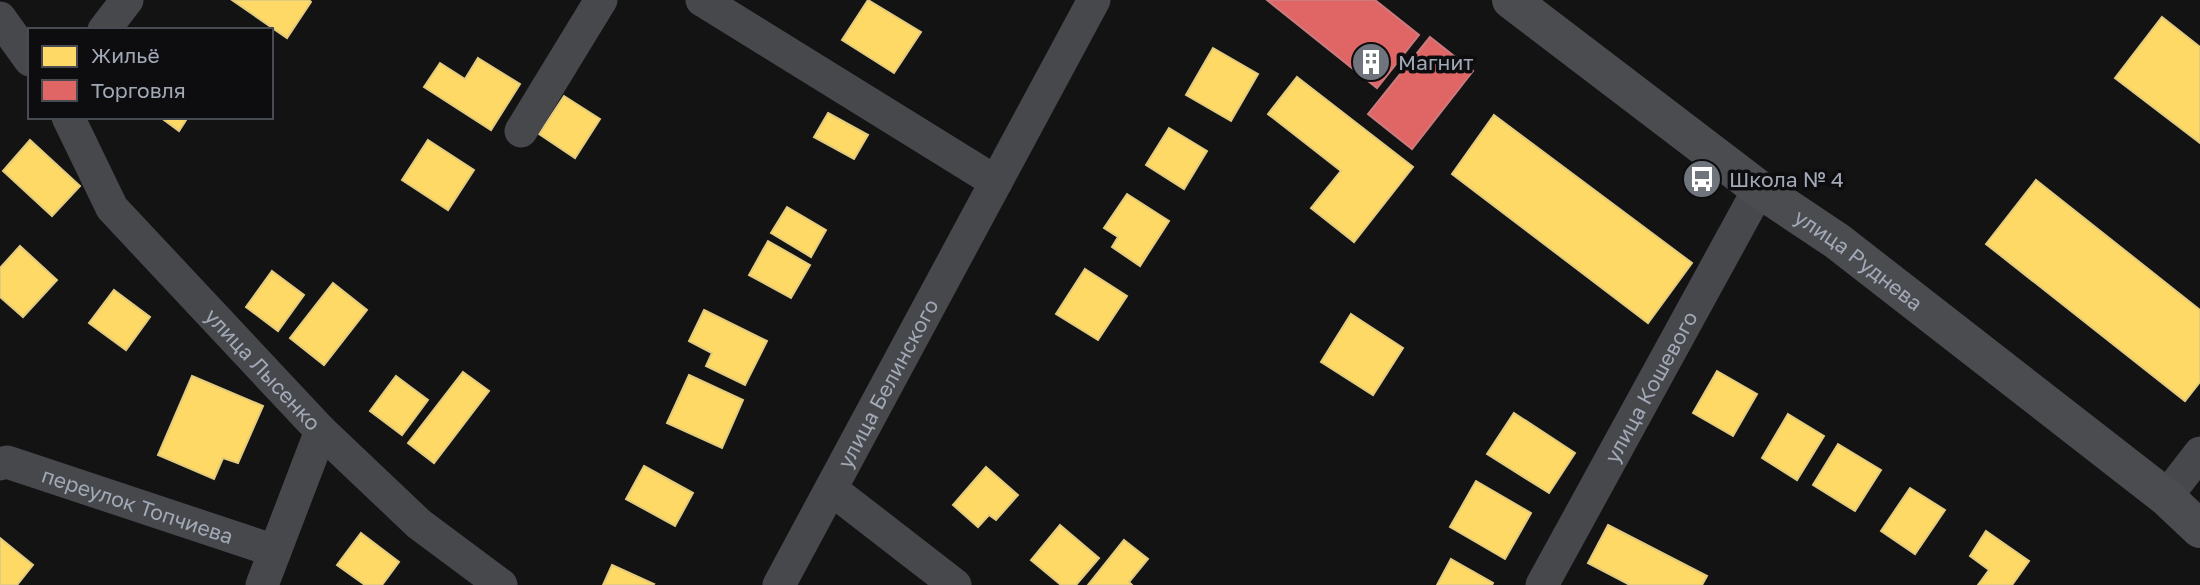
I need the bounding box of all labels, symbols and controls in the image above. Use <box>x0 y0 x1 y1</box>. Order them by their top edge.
legend <box>28 28 273 119</box>
building icon: Магнит <box>1350 41 1392 83</box>
text: Жильё <box>91 42 160 68</box>
place label: Магнит <box>1398 49 1474 75</box>
text: Торговля <box>91 77 186 103</box>
bus stop icon: Школа № 4 <box>1681 158 1723 200</box>
place label: Школа № 4 <box>1729 166 1844 192</box>
street label: улица Руднева <box>1790 203 1928 316</box>
street label: улица Белинского <box>831 294 944 473</box>
street label: улица Лысенко <box>200 303 327 436</box>
street label: улица Кошевого <box>1598 306 1703 467</box>
street label: переулок Топчиева <box>39 462 237 549</box>

